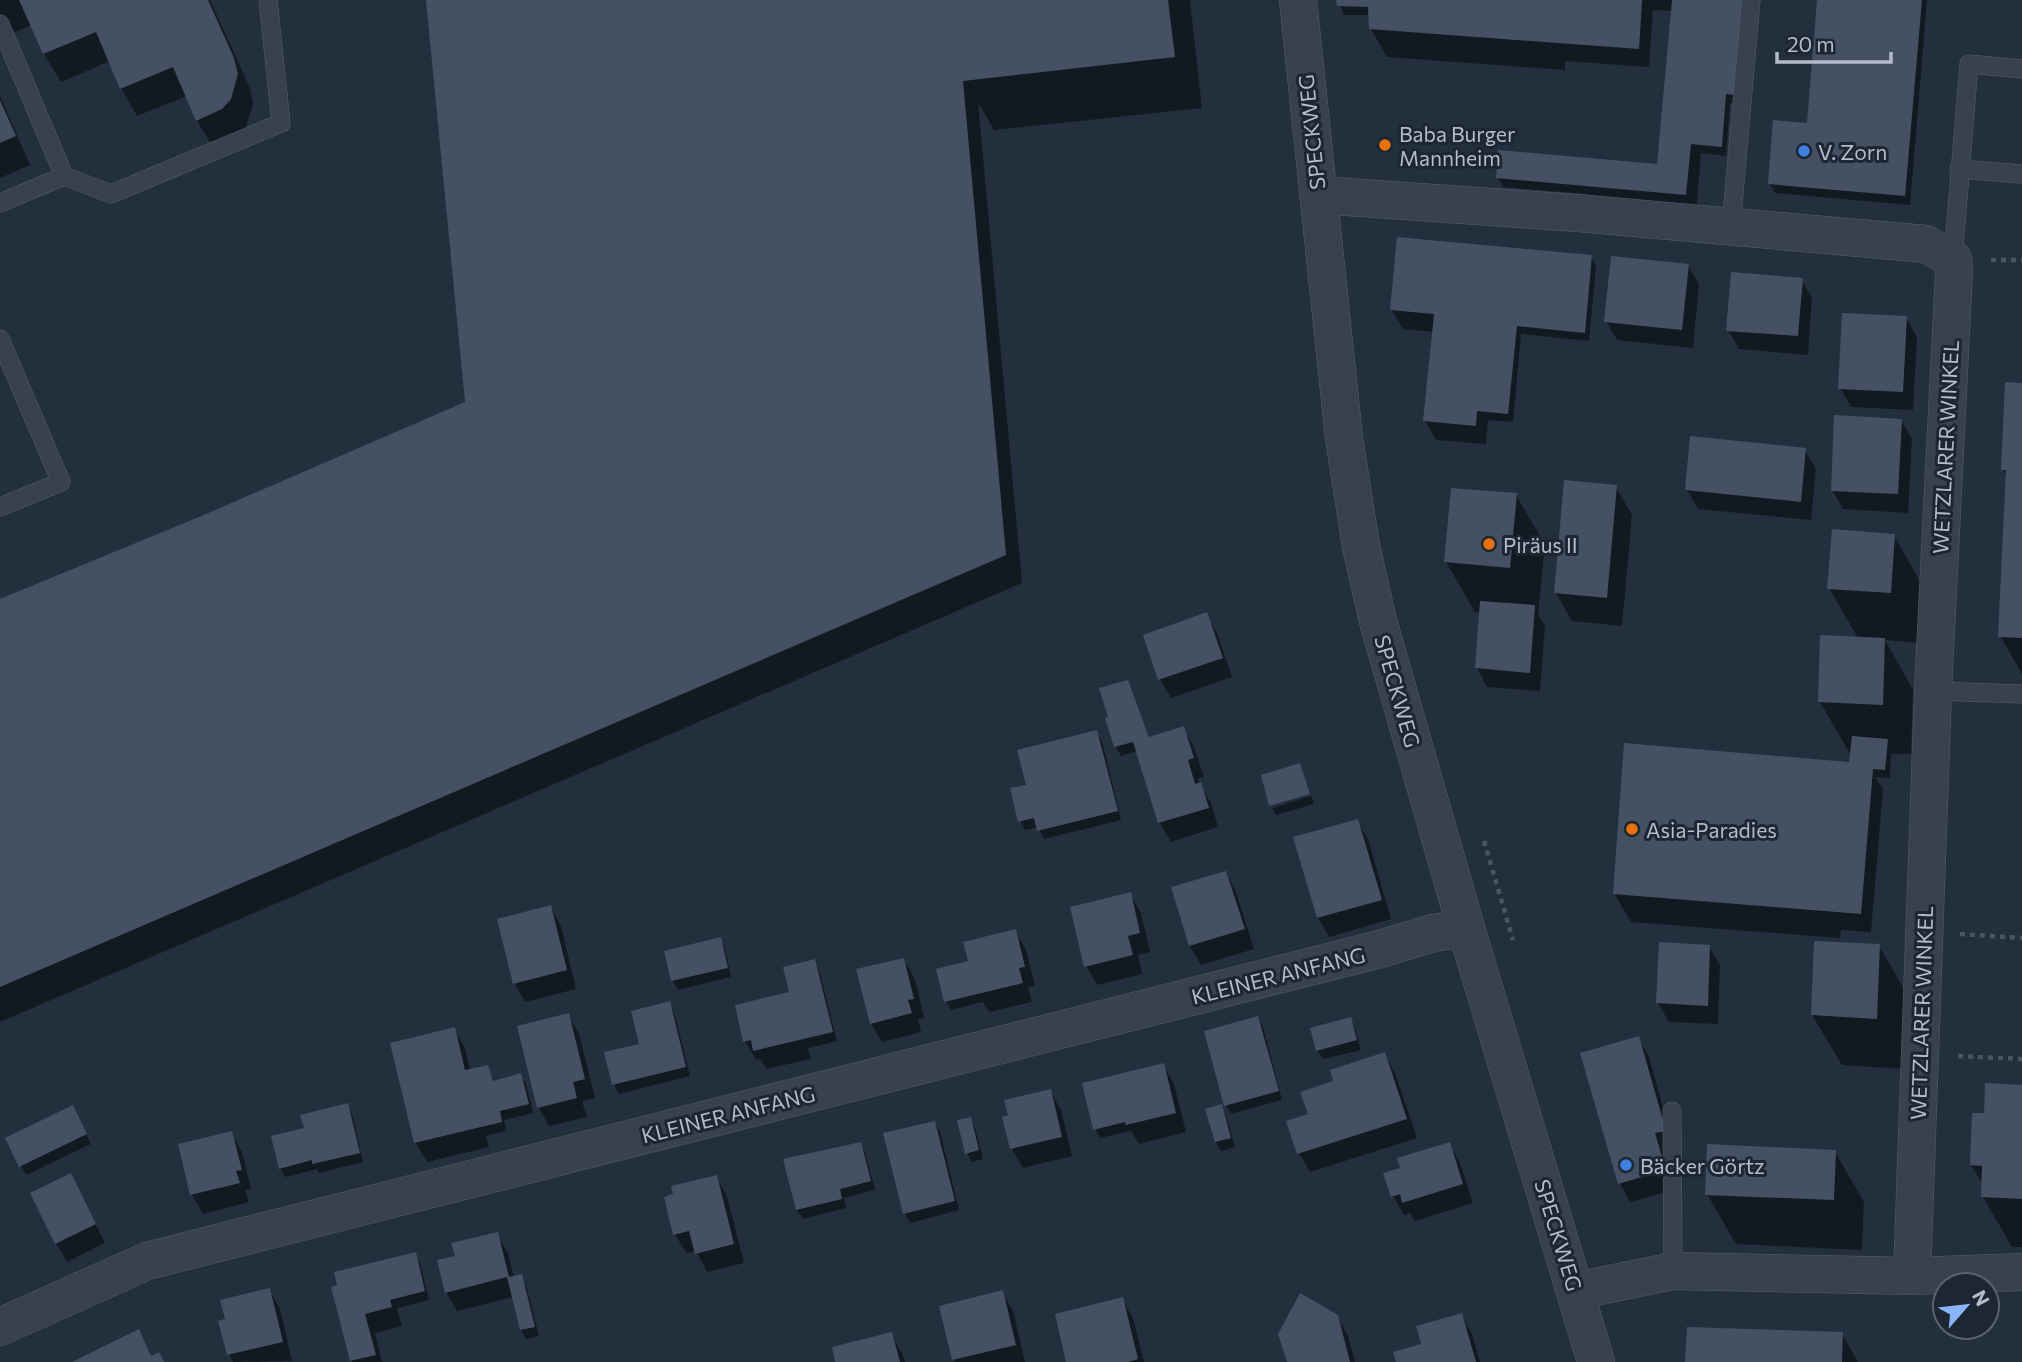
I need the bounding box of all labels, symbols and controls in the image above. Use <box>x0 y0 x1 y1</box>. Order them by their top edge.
scale bar <box>1777 21 1891 65</box>
text: 20 m <box>1787 31 1835 56</box>
street label: SPECKWEG <box>1293 73 1329 191</box>
place label: Baba Burger Mannheim <box>1399 121 1515 170</box>
marker: Baba Burger Mannheim <box>1377 137 1393 153</box>
place label: V. Zorn <box>1818 139 1887 164</box>
marker: V. Zorn <box>1796 143 1812 159</box>
street label: WETZLARER WINKEL <box>1927 339 1963 555</box>
place label: Piräus II <box>1503 532 1578 557</box>
marker: Piräus II <box>1481 536 1497 552</box>
street label: SPECKWEG <box>1370 632 1426 750</box>
place label: Asia-Paradies <box>1646 817 1777 842</box>
marker: Asia-Paradies <box>1624 821 1640 837</box>
street label: WETZLARER WINKEL <box>1905 905 1937 1121</box>
street label: KLEINER ANFANG <box>1189 941 1367 1009</box>
street label: KLEINER ANFANG <box>639 1080 817 1148</box>
place label: Bäcker Görtz <box>1640 1153 1765 1178</box>
marker: Bäcker Görtz <box>1618 1157 1634 1173</box>
street label: SPECKWEG <box>1530 1176 1588 1294</box>
north arrow <box>1931 1271 2001 1341</box>
text: N <box>1968 1286 1995 1309</box>

